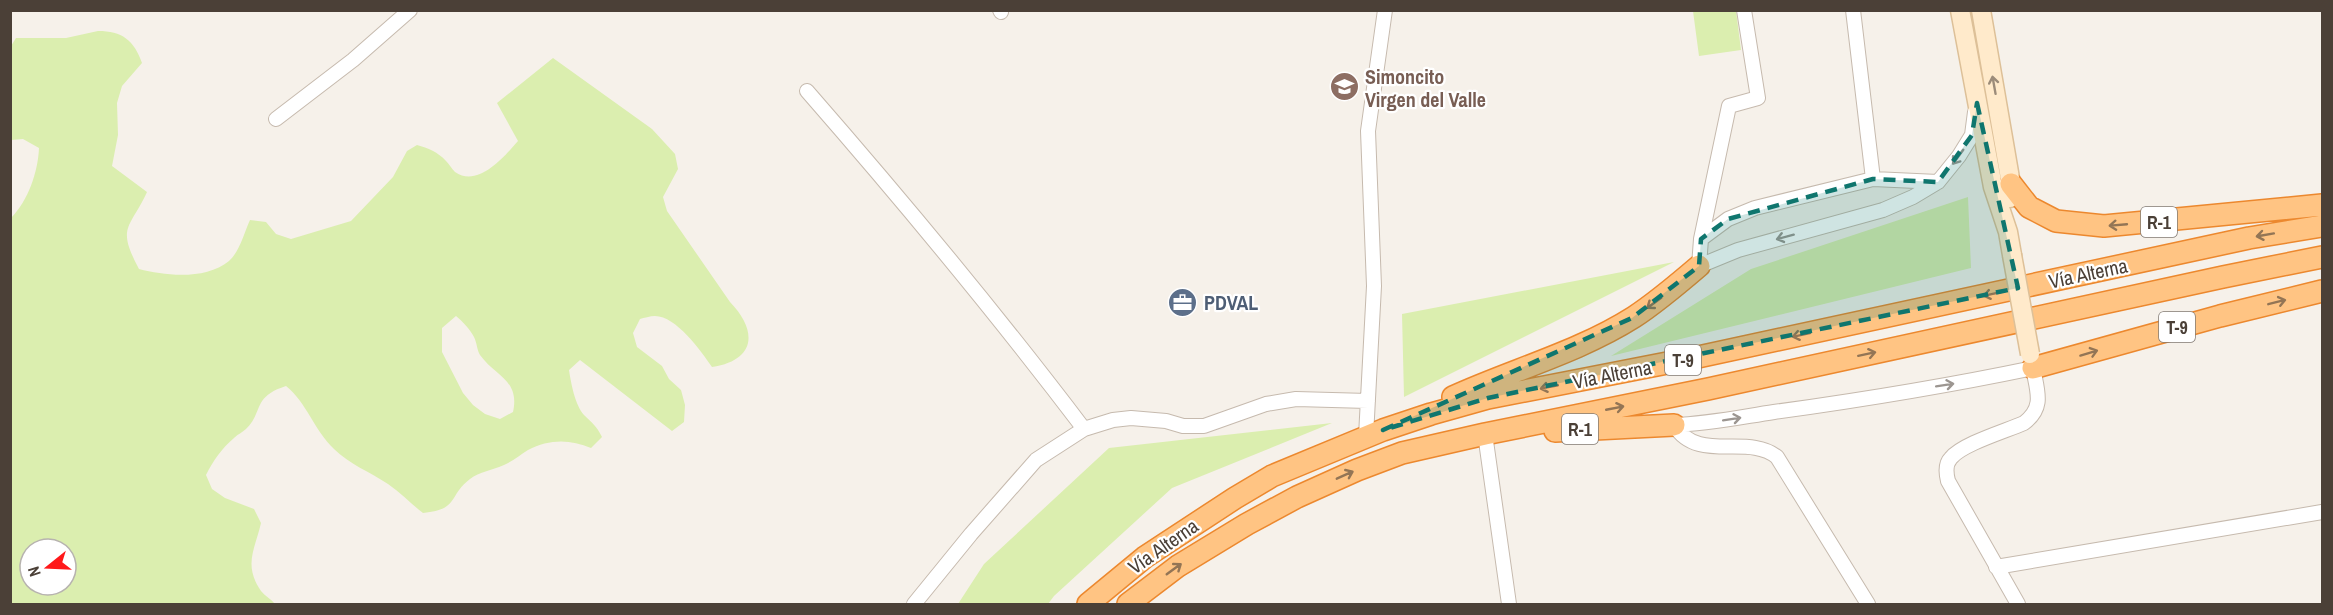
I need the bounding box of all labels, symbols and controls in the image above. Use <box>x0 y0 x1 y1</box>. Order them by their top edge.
place label: Simoncito Virgen del Valle <box>1365 63 1486 113</box>
school or university icon: Simoncito Virgen del Valle <box>1328 71 1360 103</box>
one-way arrow <box>1988 75 1999 95</box>
one-way arrow <box>1951 148 1964 164</box>
road number: R-1 <box>2141 207 2177 237</box>
one-way arrow <box>2109 220 2129 231</box>
one-way arrow <box>2255 230 2275 241</box>
one-way arrow <box>1776 231 1795 243</box>
street label: Vía Alterna <box>2046 251 2130 295</box>
office icon: PDVAL <box>1167 286 1199 318</box>
place label: PDVAL <box>1204 289 1258 316</box>
one-way arrow <box>1983 289 2002 300</box>
one-way arrow <box>2267 295 2286 307</box>
one-way arrow <box>1647 297 1663 309</box>
road number: T-9 <box>2159 312 2195 342</box>
one-way arrow <box>1792 330 1812 341</box>
road number: T-9 <box>1665 345 1701 375</box>
one-way arrow <box>2079 347 2098 358</box>
one-way arrow <box>1857 348 1876 359</box>
street label: Vía Alterna <box>1570 353 1654 395</box>
one-way arrow <box>1935 380 1955 391</box>
one-way arrow <box>1539 382 1559 393</box>
one-way arrow <box>1605 401 1624 413</box>
road number: R-1 <box>1562 414 1598 444</box>
one-way arrow <box>1722 414 1741 425</box>
one-way arrow <box>1335 469 1353 481</box>
street label: Vía Alterna <box>1123 512 1203 580</box>
north arrow <box>18 537 78 597</box>
one-way arrow <box>1166 563 1182 575</box>
text: N <box>22 564 46 580</box>

